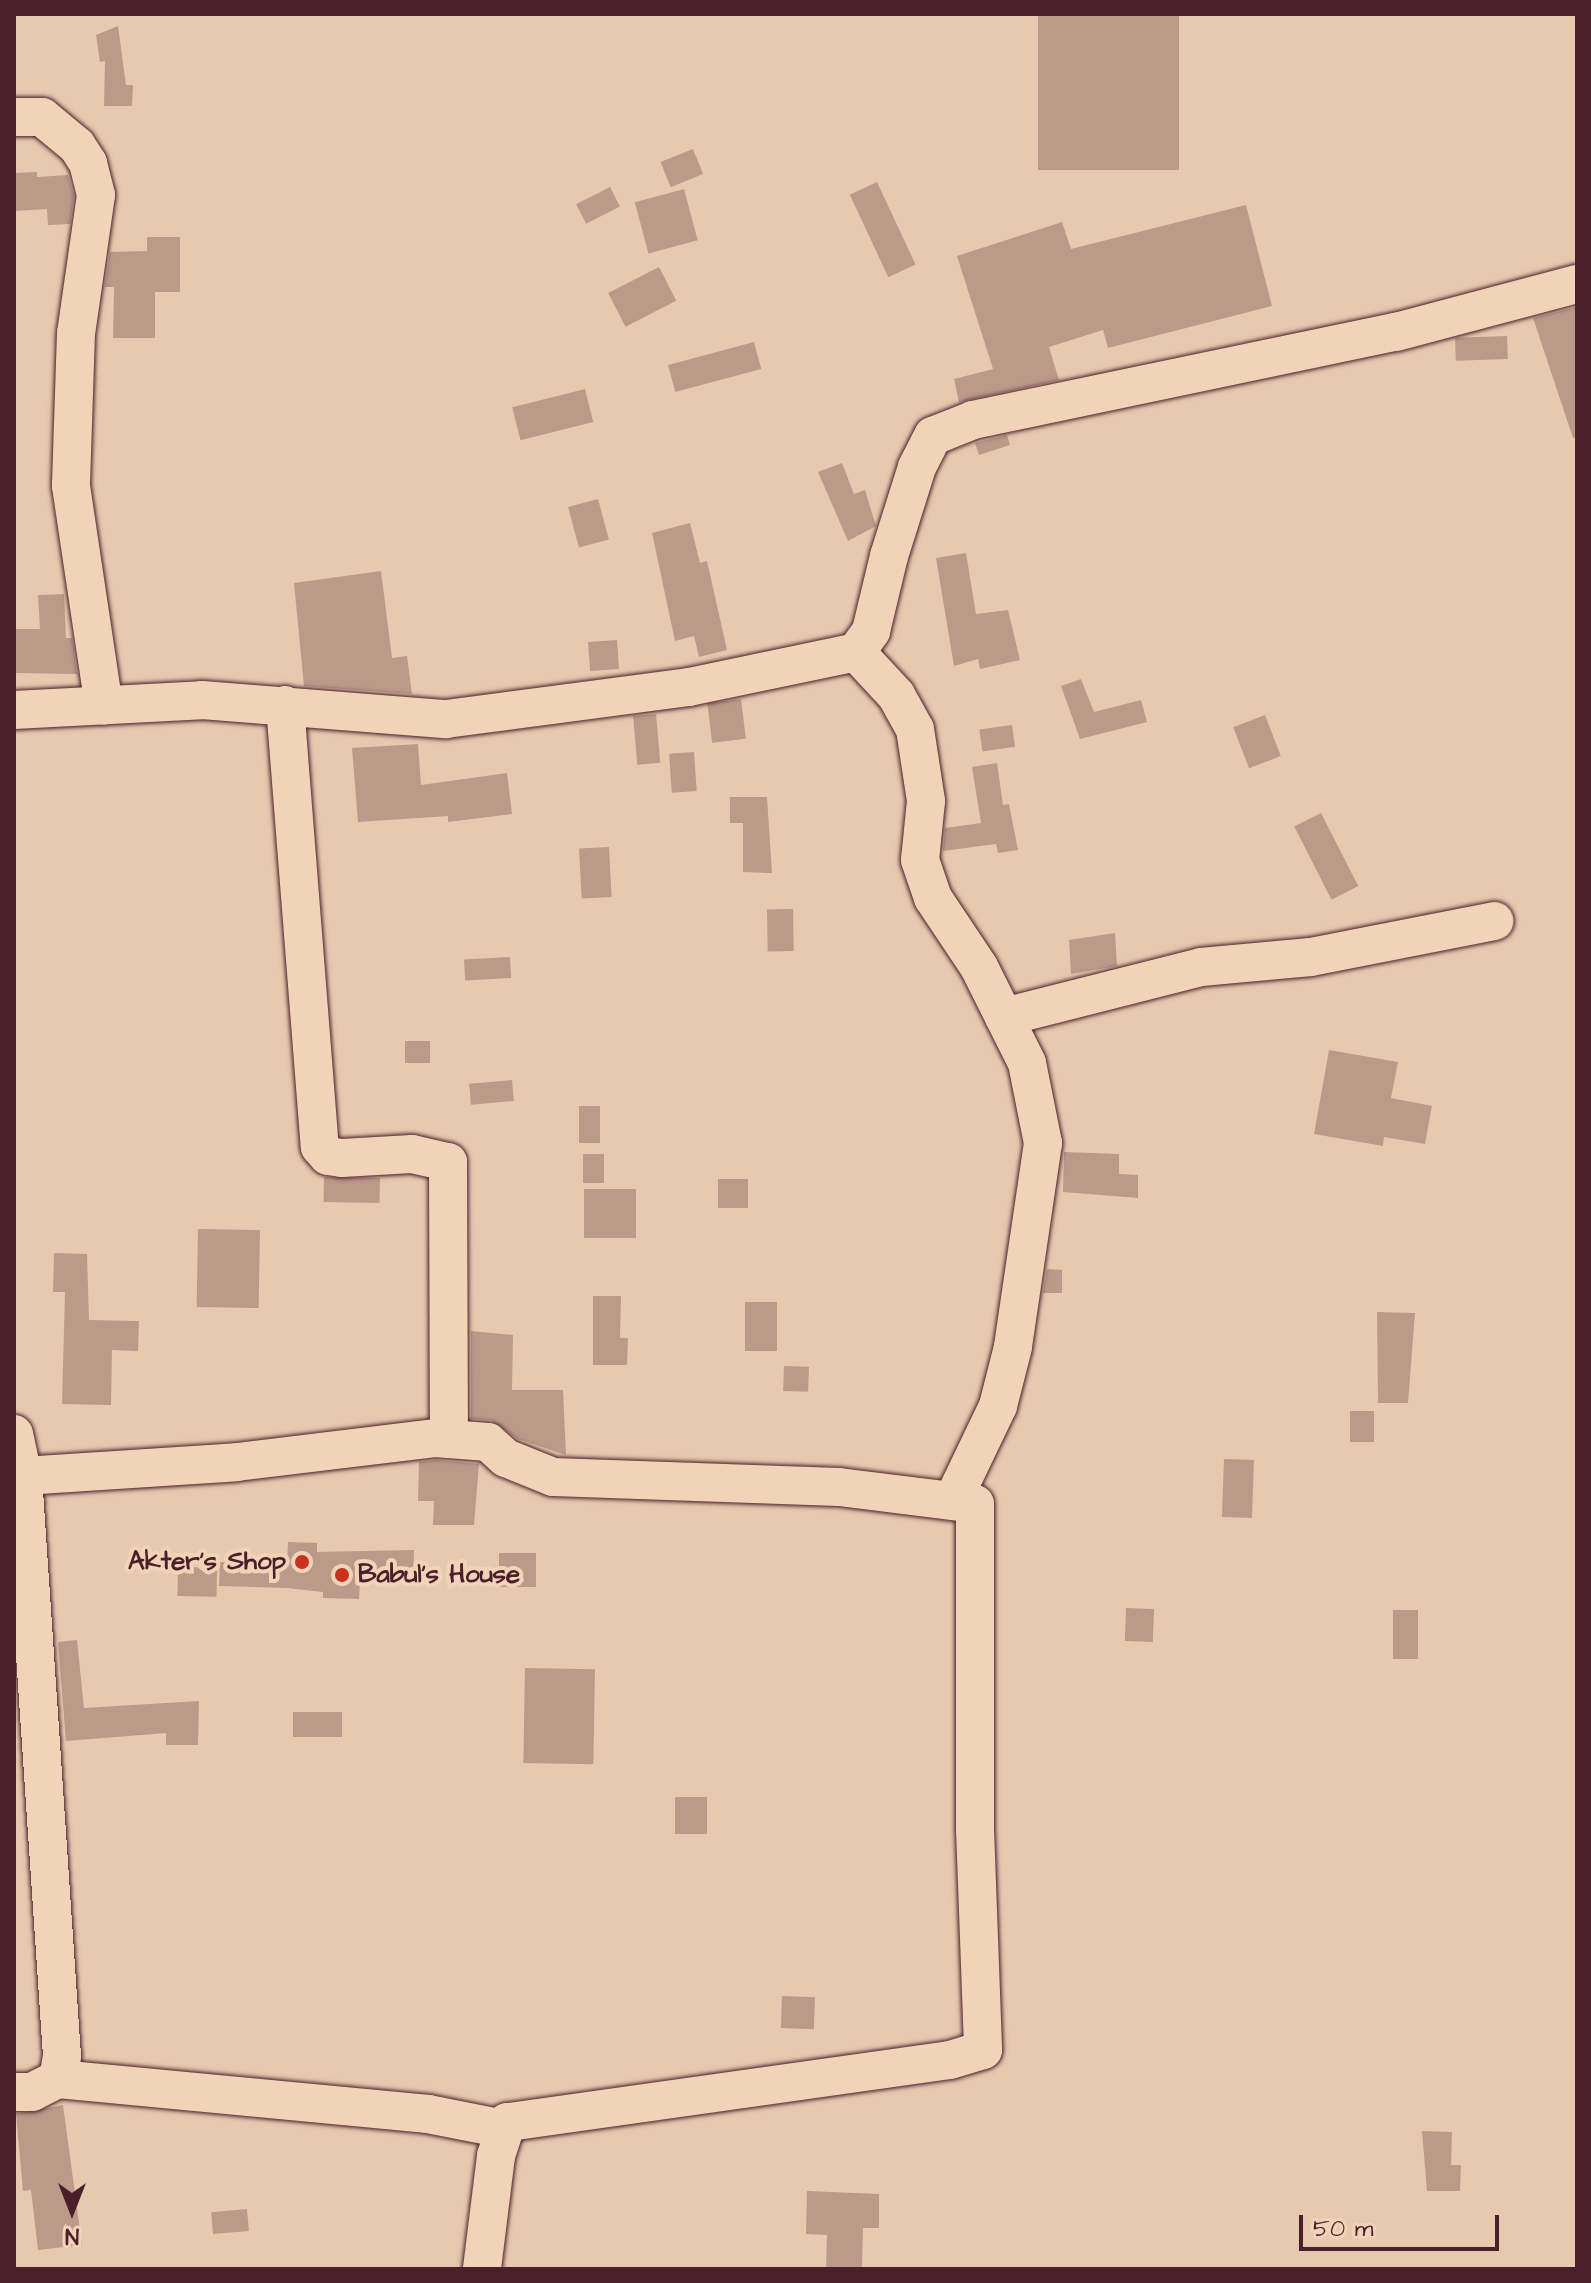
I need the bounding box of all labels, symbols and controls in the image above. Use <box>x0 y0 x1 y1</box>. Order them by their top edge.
place label: Akter's Shop <box>128 1546 286 1578</box>
marker: Akter's Shop <box>293 1553 311 1571</box>
place label: Babul's House <box>358 1559 520 1591</box>
marker: Babul's House <box>333 1566 351 1584</box>
north arrow <box>32 2171 112 2251</box>
scale bar <box>1303 2199 1503 2249</box>
text: 50 m <box>1313 2212 1373 2246</box>
text: N <box>65 2220 79 2251</box>

